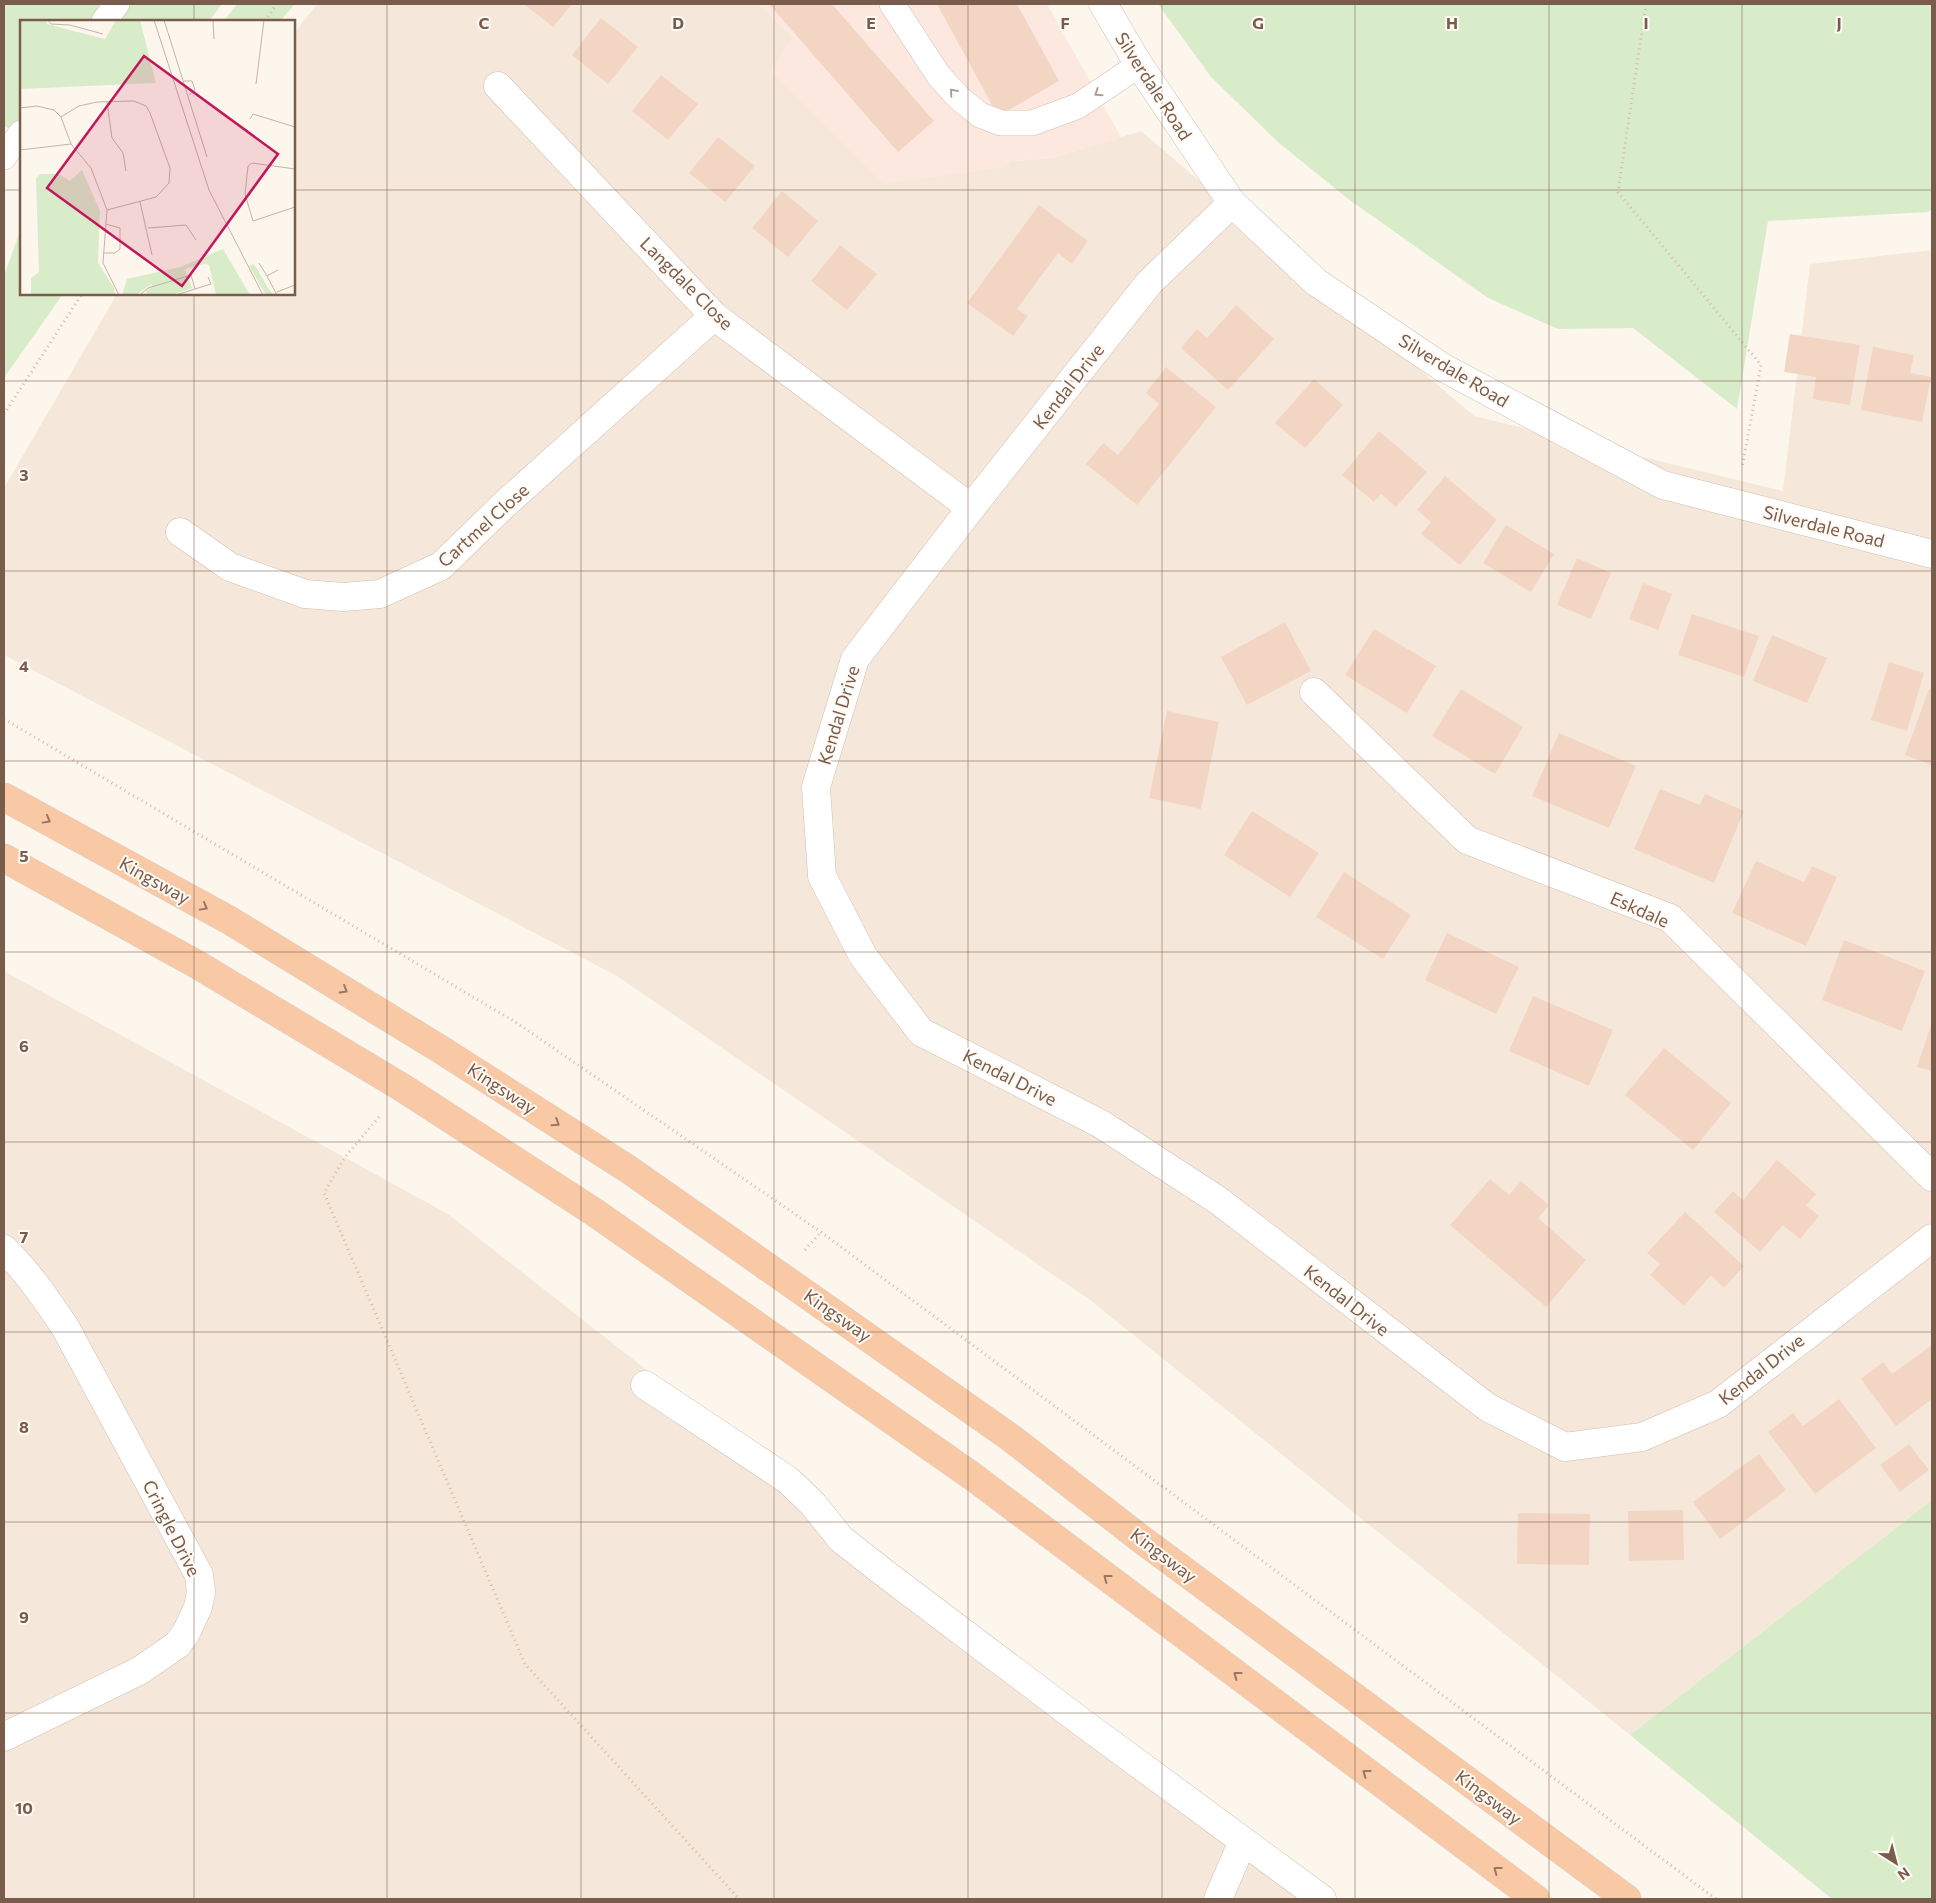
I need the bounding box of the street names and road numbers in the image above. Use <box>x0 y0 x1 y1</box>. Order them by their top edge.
street label: Silverdale Road <box>1111 28 1197 144</box>
street label: Langdale Close <box>636 232 738 334</box>
street label: Silverdale Road <box>1395 329 1513 411</box>
street label: Kendal Drive <box>1028 339 1108 433</box>
street label: Cartmel Close <box>433 478 533 572</box>
street label: Silverdale Road <box>1761 500 1887 552</box>
street label: Kendal Drive <box>812 663 864 767</box>
street label: Kingsway <box>116 852 194 908</box>
street label: Eskdale <box>1607 886 1673 932</box>
street label: Kendal Drive <box>959 1044 1061 1110</box>
street label: Kingsway <box>463 1058 541 1118</box>
street label: Kendal Drive <box>1300 1260 1394 1340</box>
street label: Kingsway <box>800 1284 876 1346</box>
street label: Kendal Drive <box>1714 1329 1808 1409</box>
street label: Cringle Drive <box>138 1476 206 1580</box>
street label: Kingsway <box>1126 1523 1202 1587</box>
street label: Kingsway <box>1451 1765 1527 1829</box>

